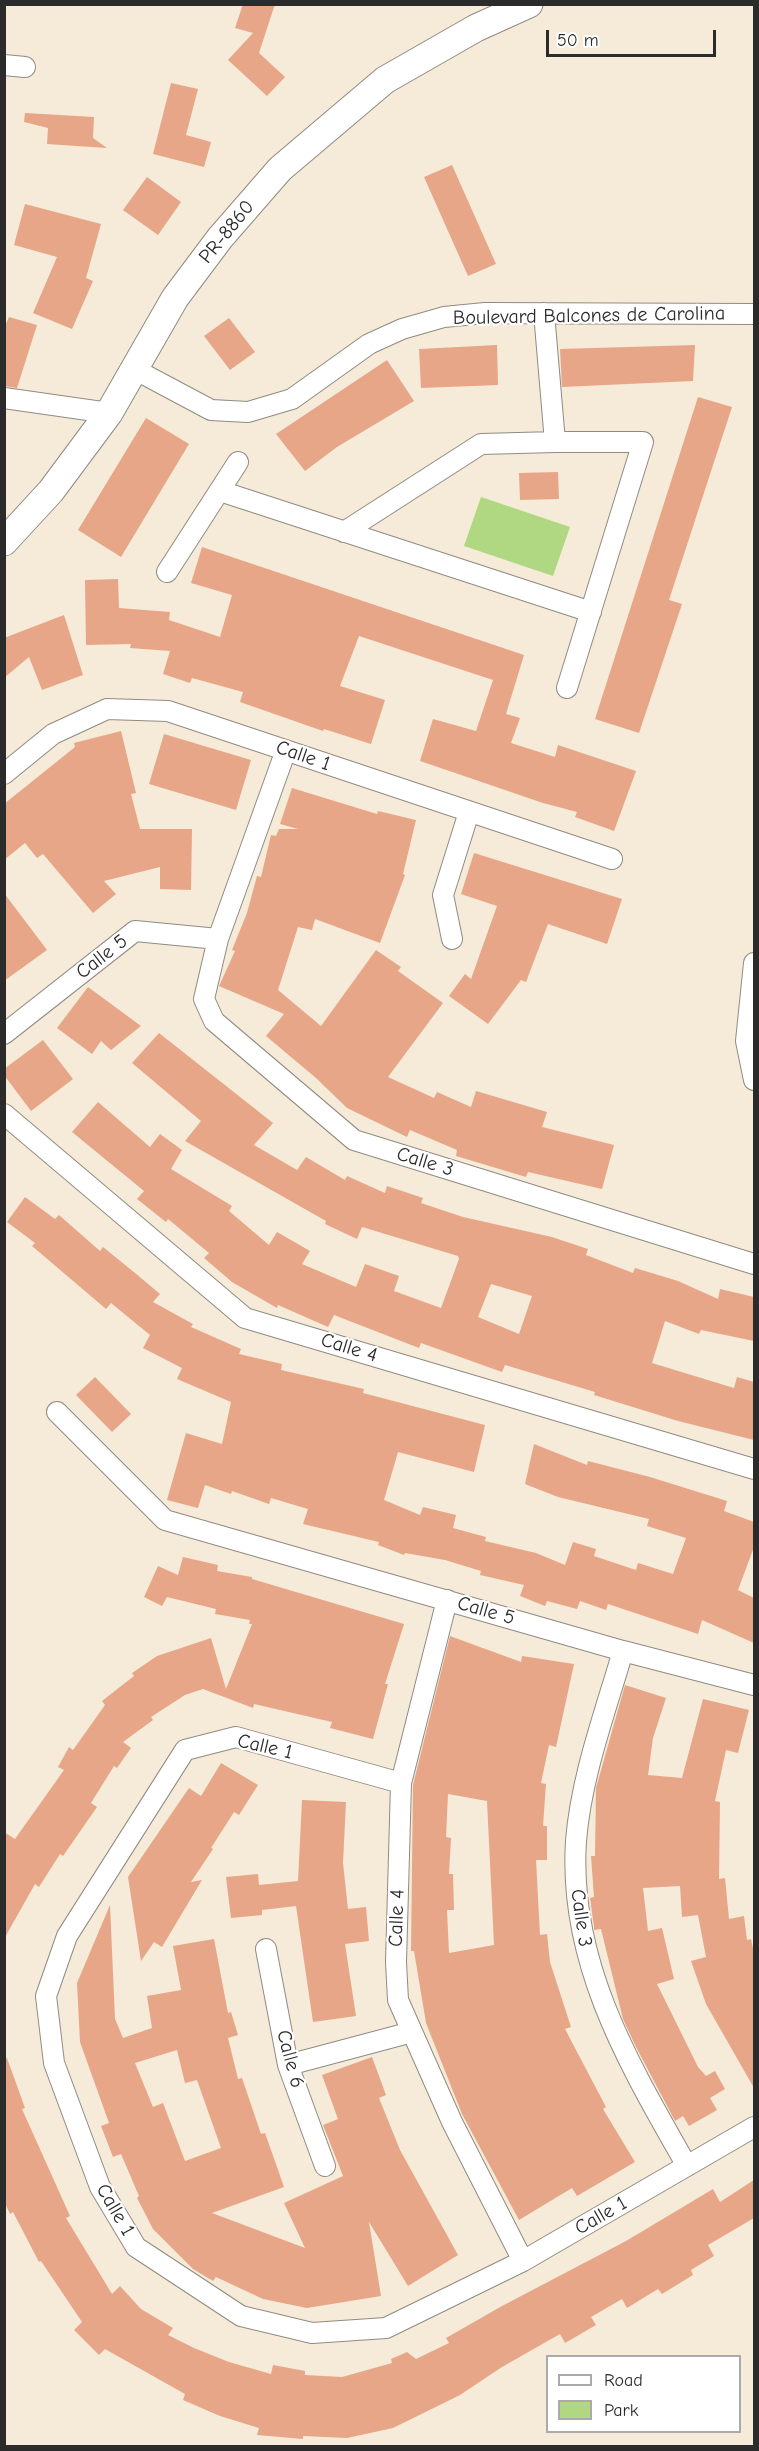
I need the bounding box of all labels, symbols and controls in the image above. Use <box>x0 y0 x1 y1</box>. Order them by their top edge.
scale bar <box>549 18 718 56</box>
text: 50 m <box>557 30 599 51</box>
street label: PR-8860 <box>194 195 260 269</box>
street label: Boulevard Balcones de Carolina <box>453 302 725 330</box>
street label: Calle 1 <box>273 736 333 776</box>
street label: Calle 5 <box>71 929 133 985</box>
street label: Calle 3 <box>394 1142 456 1182</box>
street label: Calle 4 <box>318 1328 380 1368</box>
street label: Calle 5 <box>454 1591 518 1631</box>
street label: Calle 1 <box>235 1729 295 1765</box>
street label: Calle 3 <box>565 1888 597 1948</box>
street label: Calle 4 <box>384 1889 410 1947</box>
street label: Calle 6 <box>271 2027 309 2091</box>
street label: Calle 1 <box>91 2180 139 2240</box>
street label: Calle 1 <box>571 2192 631 2240</box>
legend <box>546 2355 741 2433</box>
text: Road <box>604 2370 643 2391</box>
text: Park <box>604 2400 638 2421</box>

